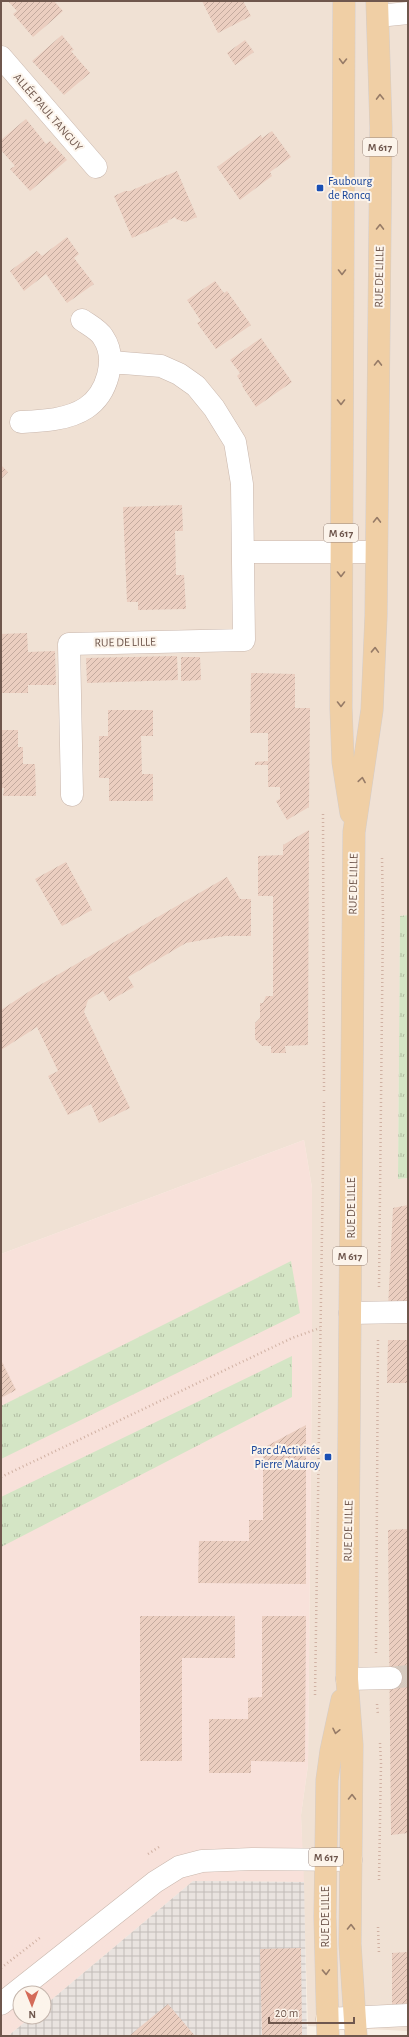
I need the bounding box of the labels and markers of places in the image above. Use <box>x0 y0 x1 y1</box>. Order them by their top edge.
place label: Faubourg de Roncq <box>328 175 372 201</box>
marker: Faubourg de Roncq <box>315 183 325 193</box>
place label: Parc d'Activités Pierre Mauroy <box>251 1444 320 1471</box>
marker: Parc d'Activités Pierre Mauroy <box>323 1452 333 1462</box>

